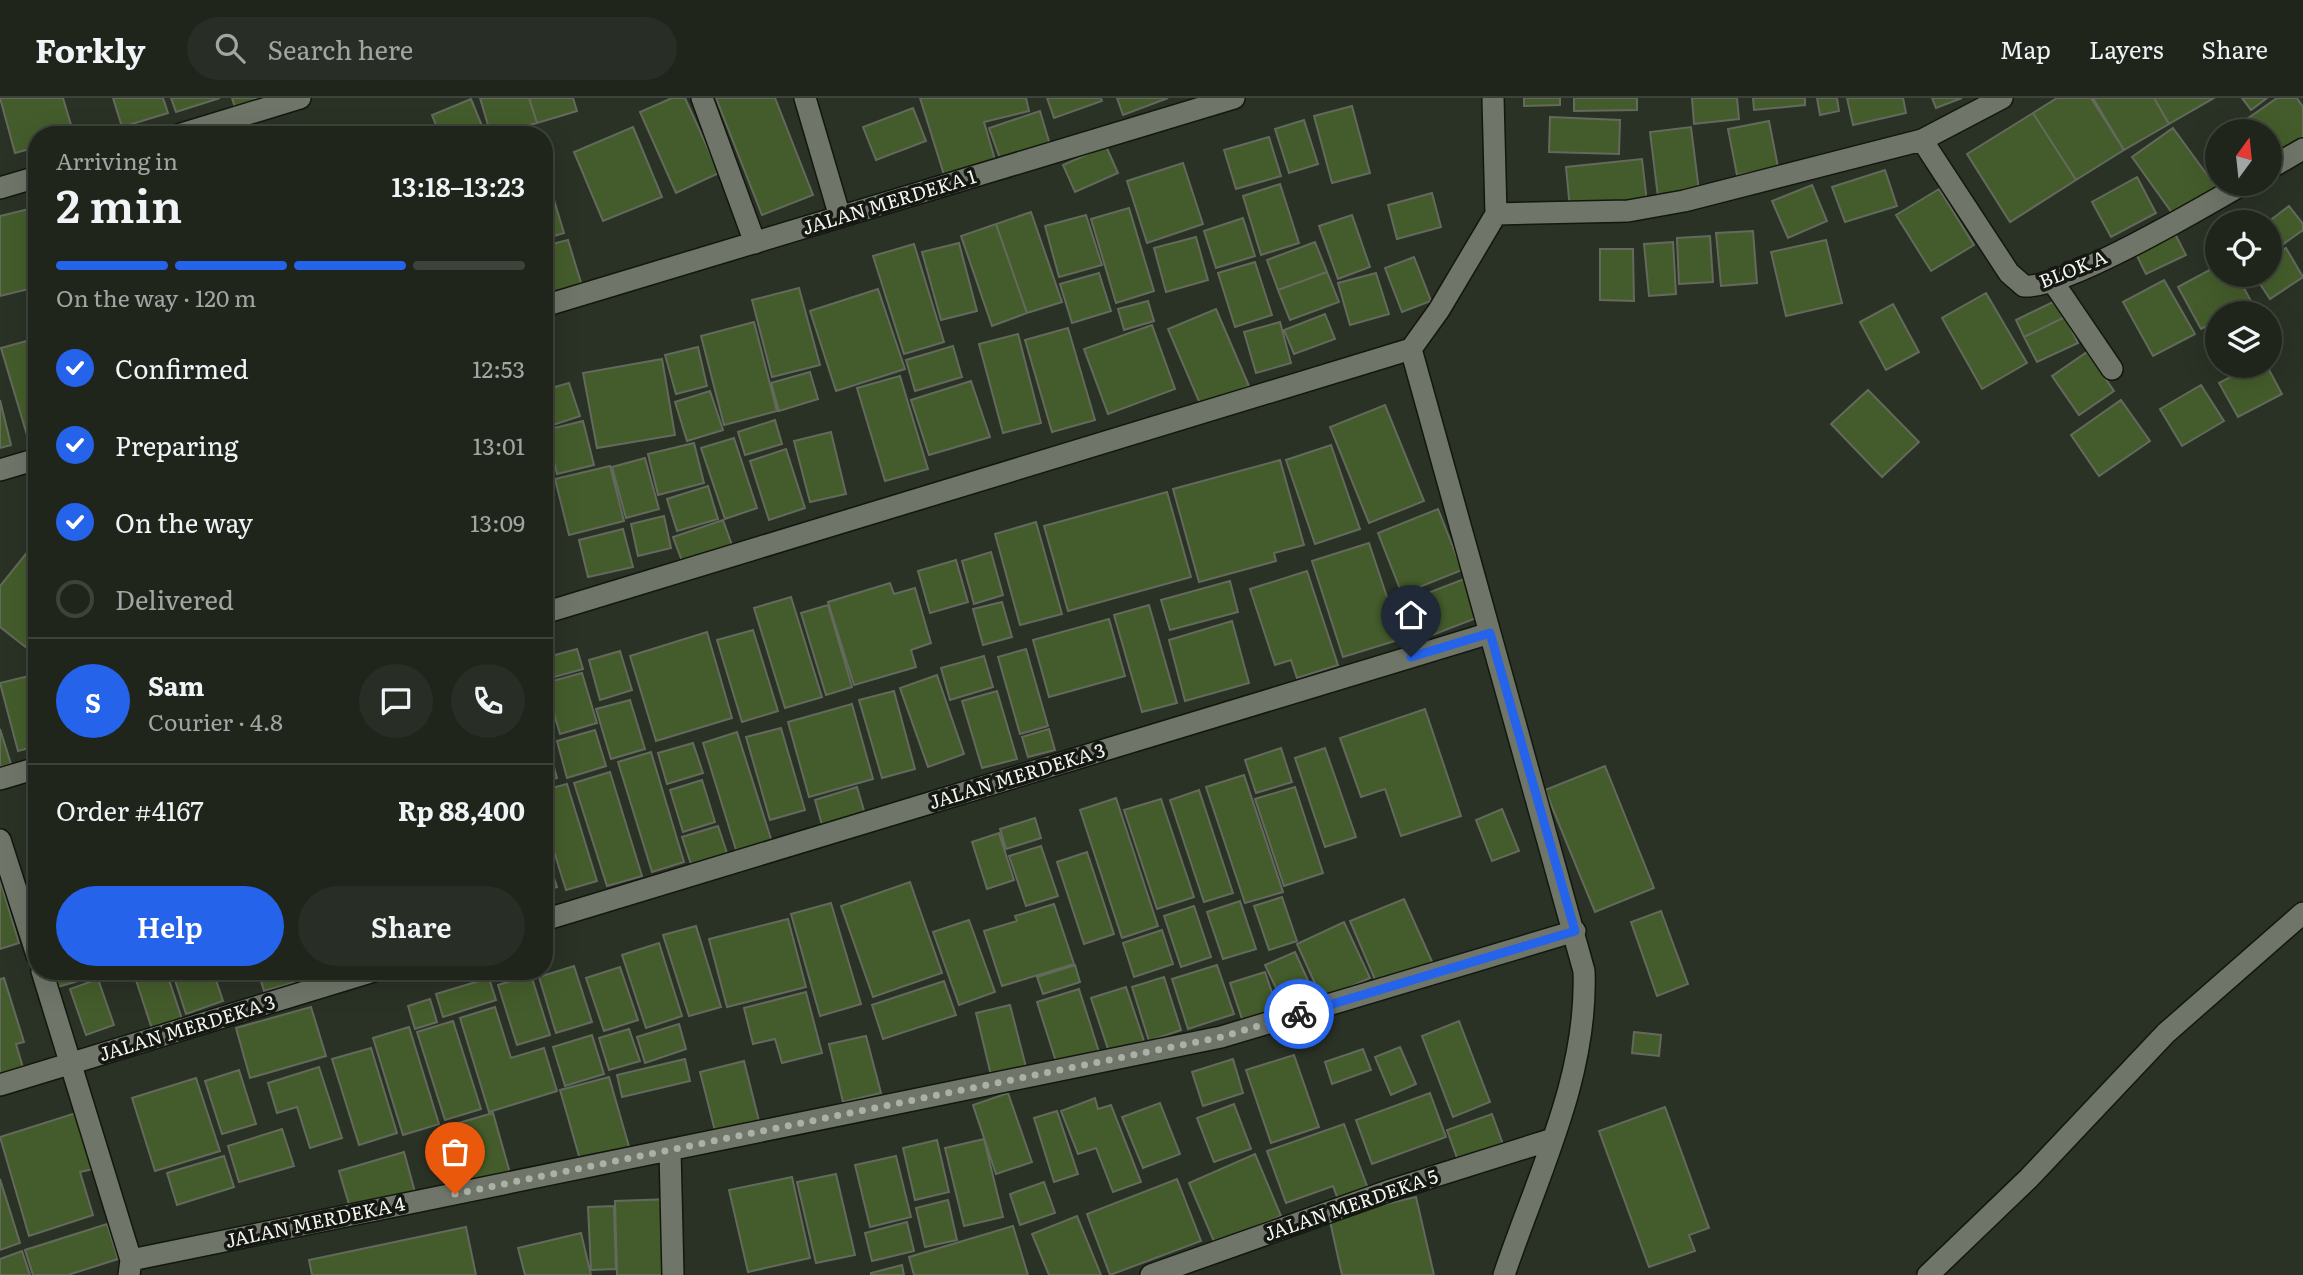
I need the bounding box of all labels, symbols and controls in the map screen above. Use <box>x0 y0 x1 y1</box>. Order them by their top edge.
search box <box>187 17 677 80</box>
text: Forkly <box>35 24 145 73</box>
icon: search <box>211 29 249 67</box>
text: Search here <box>267 29 413 68</box>
text: Map <box>2000 31 2051 66</box>
text: Layers <box>2089 31 2163 66</box>
text: Share <box>2201 31 2268 66</box>
north arrow <box>2205 119 2282 196</box>
map controls <box>2205 119 2282 378</box>
text: Arriving in <box>56 143 178 177</box>
street label: JALAN MERDEKA 1 <box>798 161 979 241</box>
text: 13:18–13:23 <box>391 166 525 205</box>
text: 2 min <box>56 169 182 237</box>
button: locate <box>2205 210 2282 287</box>
street label: BLOK A <box>2035 242 2111 294</box>
text: On the way · 120 m <box>56 280 256 314</box>
button: layers <box>2205 301 2282 378</box>
text: Confirmed <box>115 348 249 387</box>
icon: check <box>56 349 94 387</box>
text: 12:53 <box>472 351 525 385</box>
text: Preparing <box>115 425 238 464</box>
icon: check <box>56 426 94 464</box>
text: 13:01 <box>473 428 525 462</box>
text: On the way <box>115 502 253 541</box>
icon: check <box>56 503 94 541</box>
text: 13:09 <box>470 505 525 539</box>
text: Delivered <box>115 579 234 618</box>
pin <box>1381 585 1441 657</box>
icon: home <box>1392 596 1430 634</box>
button: chat <box>359 664 433 738</box>
button: phone <box>451 664 525 738</box>
text: Sam <box>148 665 204 704</box>
text: S <box>85 682 101 721</box>
text: Courier · 4.8 <box>148 704 283 738</box>
street label: JALAN MERDEKA 3 <box>925 735 1108 815</box>
text: Order #4167 <box>56 790 204 829</box>
text: Rp 88,400 <box>398 790 525 829</box>
button: Help <box>56 886 284 966</box>
button: Share <box>298 886 525 966</box>
courier <box>1264 979 1334 1049</box>
street label: JALAN MERDEKA 3 <box>95 987 278 1067</box>
icon: bike <box>1280 995 1318 1033</box>
pin <box>425 1122 485 1194</box>
icon: bag <box>436 1133 474 1171</box>
street label: JALAN MERDEKA 5 <box>1260 1161 1442 1247</box>
street label: JALAN MERDEKA 4 <box>222 1188 408 1254</box>

